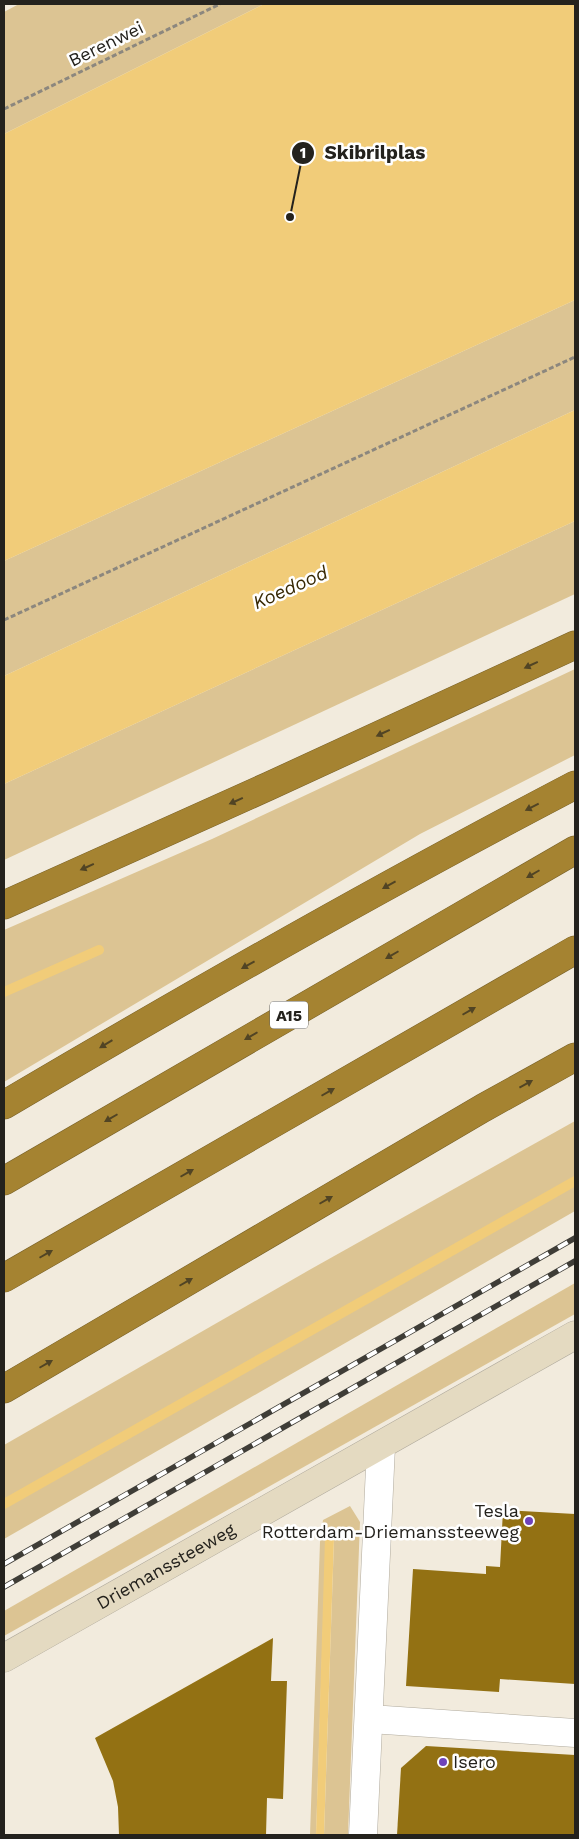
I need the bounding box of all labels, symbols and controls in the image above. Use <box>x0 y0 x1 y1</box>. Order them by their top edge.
street label: Berenwei <box>65 16 147 71</box>
callout: Skibrilplas <box>290 136 436 170</box>
text: Skibrilplas <box>325 141 425 164</box>
text: 1 <box>300 144 306 162</box>
water label: Koedood <box>249 560 332 614</box>
one-way arrow <box>524 662 538 670</box>
one-way arrow <box>376 730 390 738</box>
one-way arrow <box>229 798 243 806</box>
one-way arrow <box>525 803 539 811</box>
one-way arrow <box>80 864 94 872</box>
one-way arrow <box>526 870 540 879</box>
one-way arrow <box>383 881 396 890</box>
one-way arrow <box>386 951 399 960</box>
one-way arrow <box>241 960 254 969</box>
road number: A15 <box>270 1002 308 1028</box>
one-way arrow <box>462 1006 475 1015</box>
one-way arrow <box>245 1032 258 1041</box>
one-way arrow <box>99 1040 113 1049</box>
one-way arrow <box>519 1080 533 1089</box>
one-way arrow <box>321 1087 334 1096</box>
one-way arrow <box>103 1114 118 1122</box>
one-way arrow <box>180 1168 194 1177</box>
one-way arrow <box>319 1196 334 1204</box>
one-way arrow <box>39 1249 53 1258</box>
one-way arrow <box>179 1278 193 1286</box>
one-way arrow <box>39 1360 52 1369</box>
place label: Tesla Rotterdam-Driemanssteeweg <box>262 1500 519 1542</box>
marker: Tesla Rotterdam-Driemanssteeweg <box>523 1515 535 1527</box>
street label: Driemanssteeweg <box>93 1518 239 1613</box>
place label: Isero <box>453 1751 496 1772</box>
marker: Isero <box>437 1756 449 1768</box>

